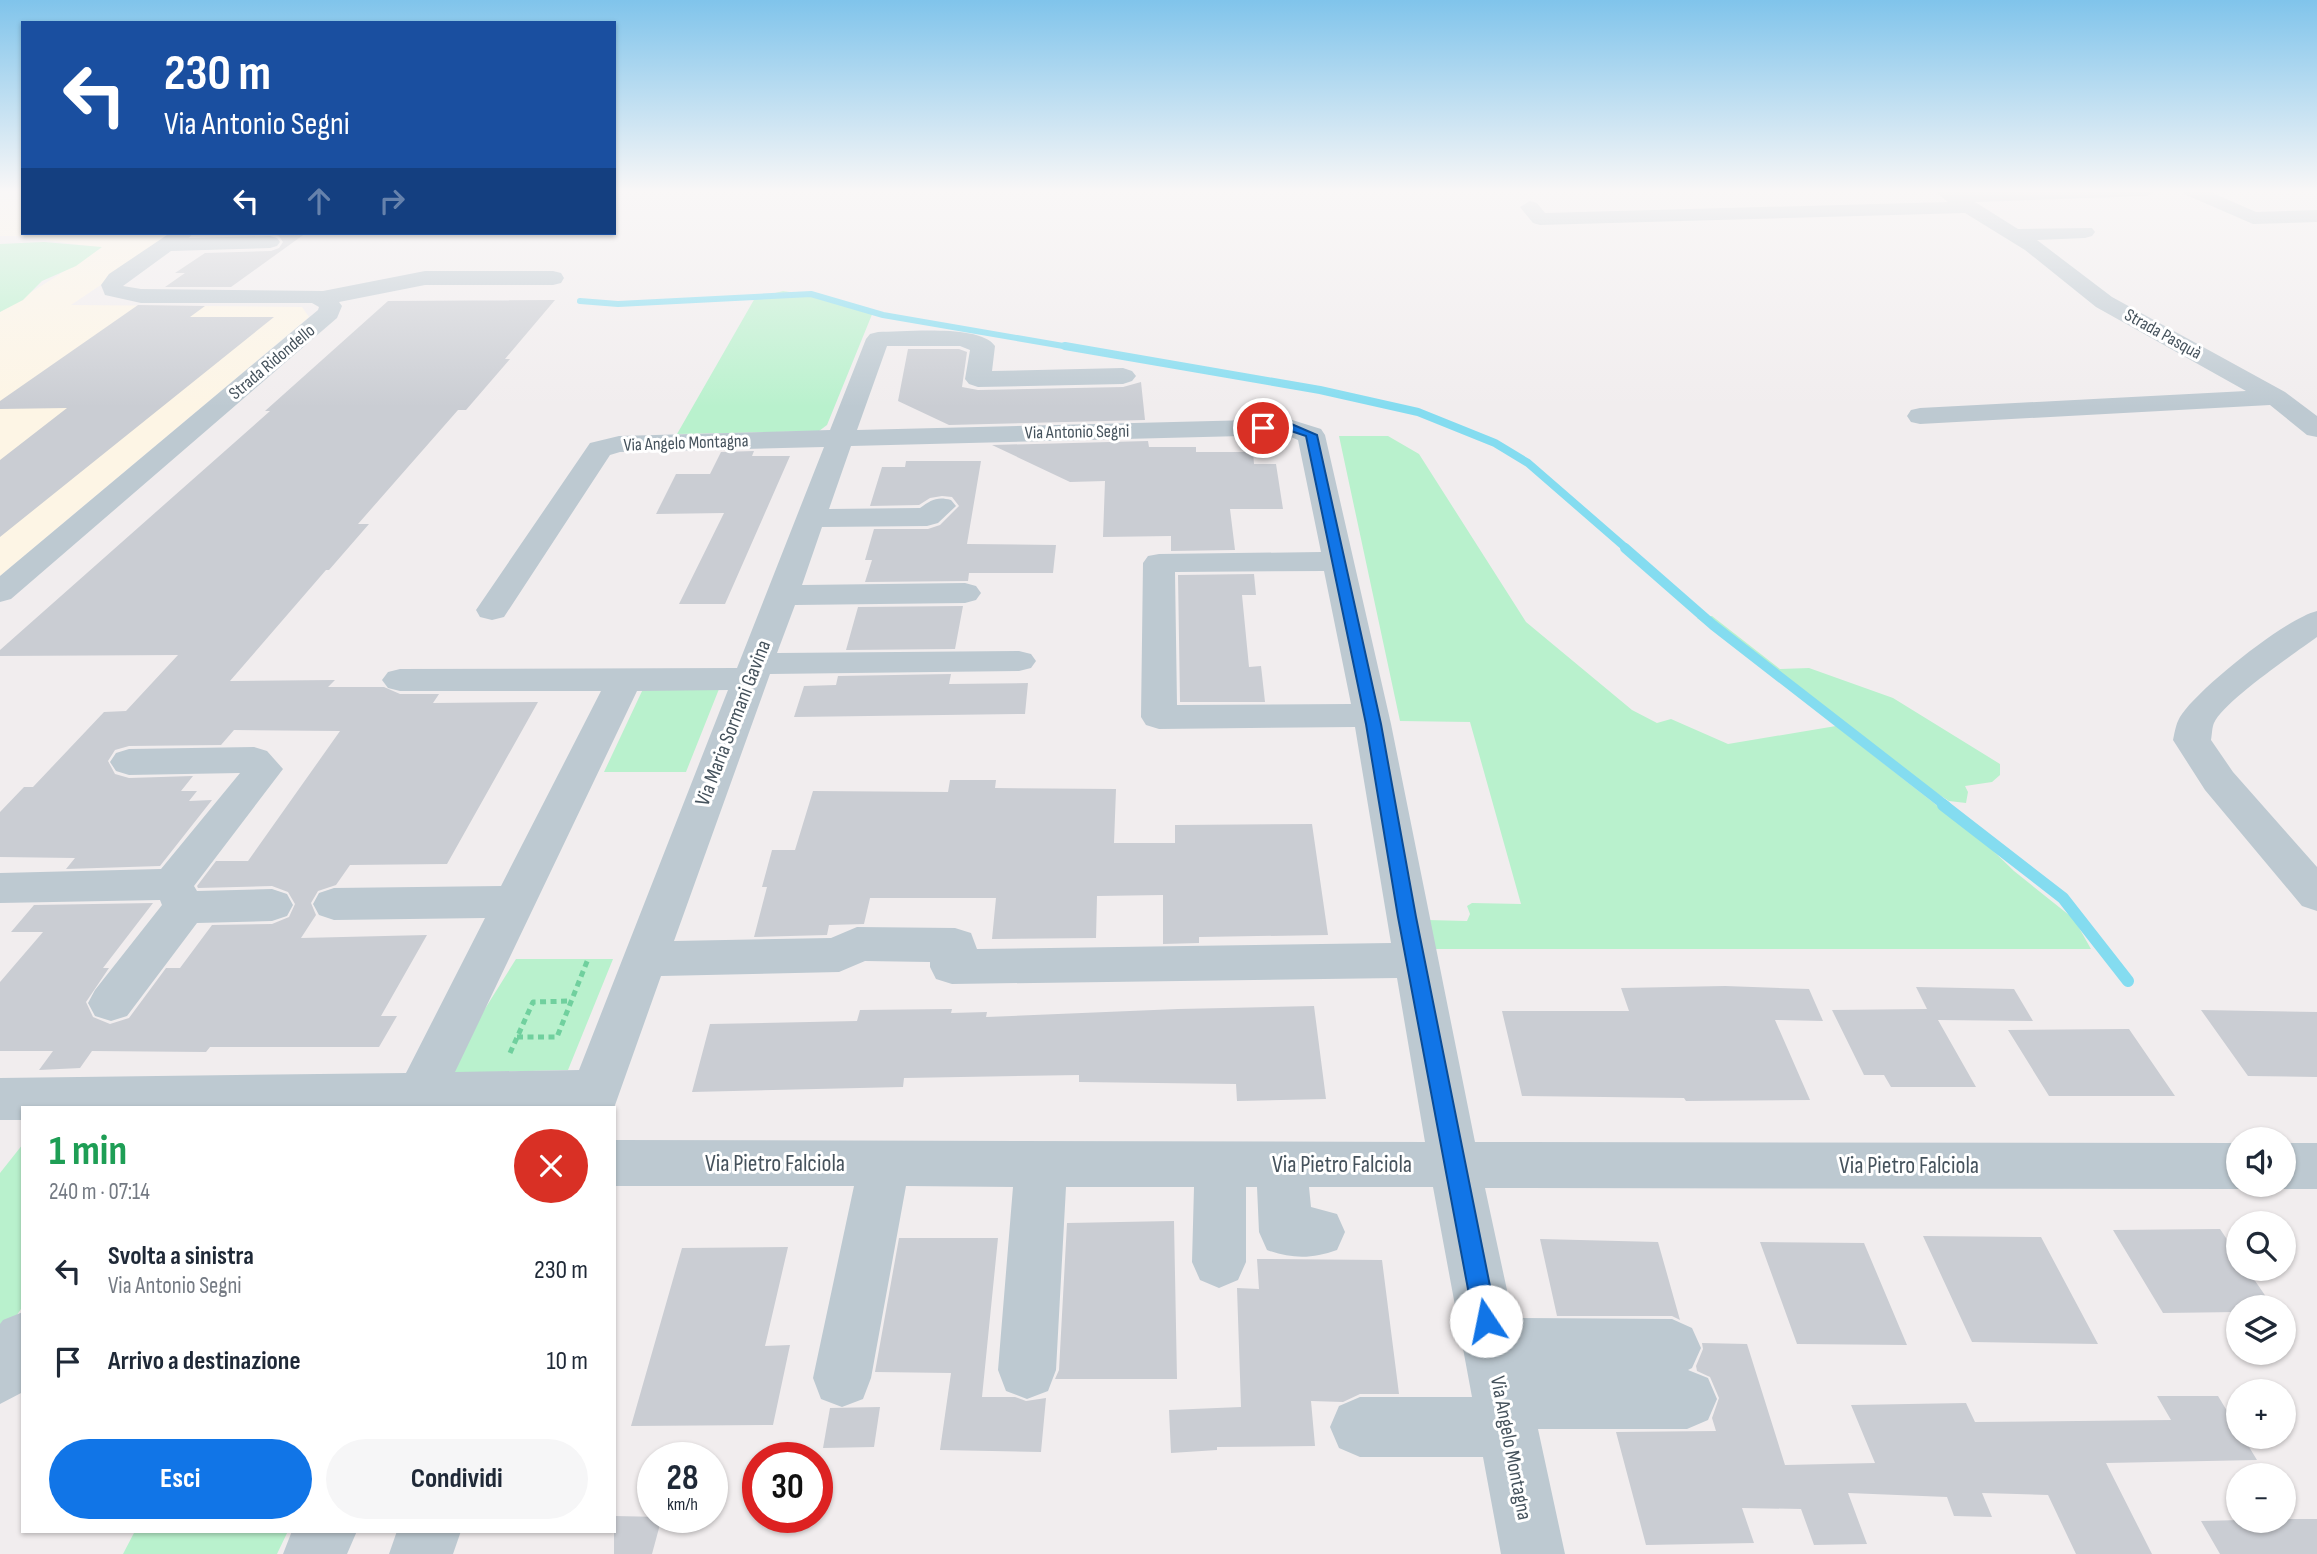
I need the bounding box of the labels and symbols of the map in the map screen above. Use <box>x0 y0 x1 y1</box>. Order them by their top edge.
street label: Strada Pasquà <box>2121 304 2205 364</box>
street label: Strada Ridondello <box>225 320 319 404</box>
pin <box>1233 398 1293 458</box>
street label: Via Antonio Segni <box>1025 421 1129 443</box>
street label: Via Angelo Montagna <box>623 430 749 456</box>
street label: Via Maria Sormani Gavina <box>690 637 776 809</box>
street label: Via Pietro Falciola <box>705 1149 845 1178</box>
street label: Via Pietro Falciola <box>1272 1150 1412 1179</box>
street label: Via Pietro Falciola <box>1839 1151 1979 1180</box>
position arrow <box>1449 1284 1523 1358</box>
street label: Via Angelo Montagna <box>1485 1374 1537 1522</box>
speed limit sign: 30 <box>742 1442 833 1533</box>

